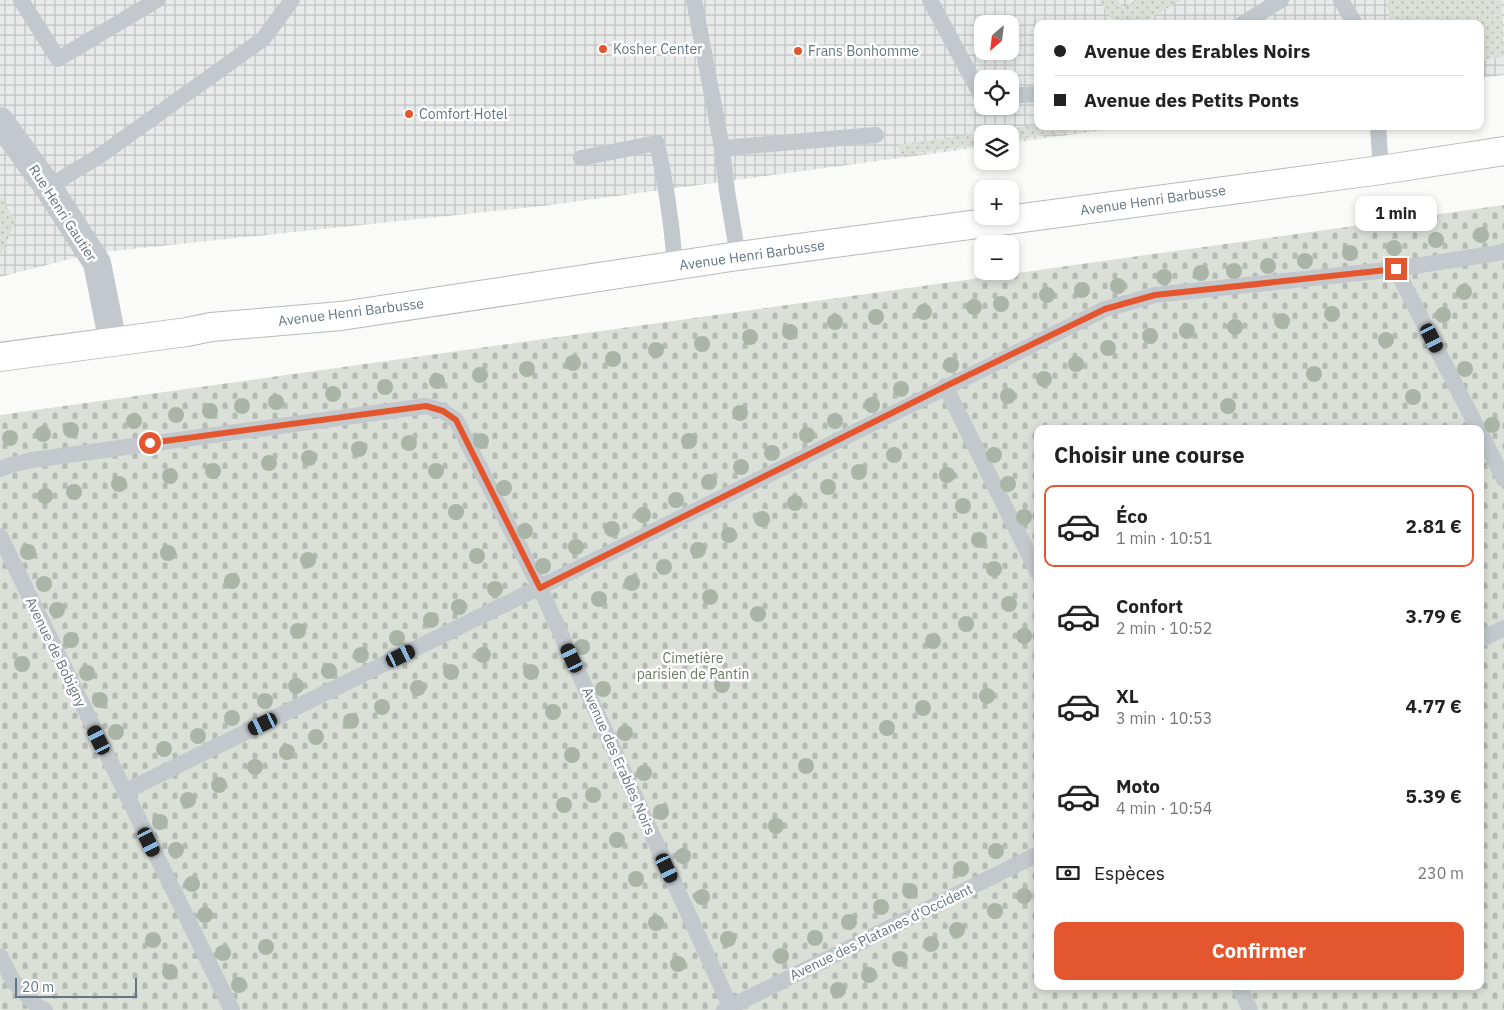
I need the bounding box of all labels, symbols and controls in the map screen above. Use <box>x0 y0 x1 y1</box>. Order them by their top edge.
north arrow <box>974 15 1019 60</box>
map controls <box>974 15 1019 280</box>
text: Avenue des Erables Noirs <box>1084 39 1310 63</box>
place label: Kosher Center <box>613 40 702 58</box>
place label: Frans Bonhomme <box>808 42 919 60</box>
marker: Kosher Center <box>597 43 609 55</box>
marker: Frans Bonhomme <box>792 45 804 57</box>
button: locate <box>974 70 1019 115</box>
text: Avenue des Petits Ponts <box>1084 88 1299 112</box>
place label: Comfort Hotel <box>419 105 508 123</box>
marker: Comfort Hotel <box>403 108 415 120</box>
button: layers <box>974 125 1019 170</box>
street label: Rue Henri Gautier <box>25 161 101 265</box>
button: + <box>974 180 1019 225</box>
street label: Avenue Henri Barbusse <box>1079 181 1227 219</box>
callout: 1 min <box>1355 196 1437 232</box>
text: 1 min <box>1375 203 1417 223</box>
button: − <box>974 235 1019 280</box>
street label: Avenue Henri Barbusse <box>678 236 826 274</box>
route end <box>1385 258 1407 280</box>
street label: Avenue Henri Barbusse <box>277 294 425 330</box>
car <box>1418 321 1445 355</box>
route start <box>139 432 161 454</box>
text: Choisir une course <box>1054 440 1245 469</box>
icon: car <box>1056 504 1101 549</box>
text: Éco <box>1116 504 1148 528</box>
text: 2.81 € <box>1406 514 1462 538</box>
text: 1 min · 10:51 <box>1116 528 1212 548</box>
street label: Avenue de Bobigny <box>22 594 90 710</box>
icon: car <box>1056 594 1101 639</box>
text: Confort <box>1116 594 1183 618</box>
text: 3.79 € <box>1406 604 1462 628</box>
text: 2 min · 10:52 <box>1116 618 1212 638</box>
car <box>558 641 585 675</box>
car <box>384 643 417 669</box>
park label: Cimetière parisien de Pantin <box>637 649 749 683</box>
street label: Avenue des Erables Noirs <box>578 684 660 838</box>
icon: car <box>1056 684 1101 729</box>
text: XL <box>1116 684 1139 708</box>
text: 4.77 € <box>1406 694 1462 718</box>
text: 3 min · 10:53 <box>1116 708 1212 728</box>
car <box>246 711 279 737</box>
car <box>85 723 112 757</box>
icon: car <box>1056 774 1101 819</box>
text: Moto <box>1116 774 1160 798</box>
text: 5.39 € <box>1406 784 1462 808</box>
text: 4 min · 10:54 <box>1116 798 1212 818</box>
car <box>135 825 162 859</box>
car <box>653 851 680 885</box>
icon: cash <box>1054 859 1082 887</box>
text: Espèces <box>1094 861 1165 885</box>
text: 230 m <box>1417 863 1464 883</box>
street label: Avenue des Platanes d'Occident <box>787 880 976 984</box>
button: Confirmer <box>1054 922 1464 980</box>
scale bar <box>15 975 138 998</box>
text: 20 m <box>22 978 54 996</box>

